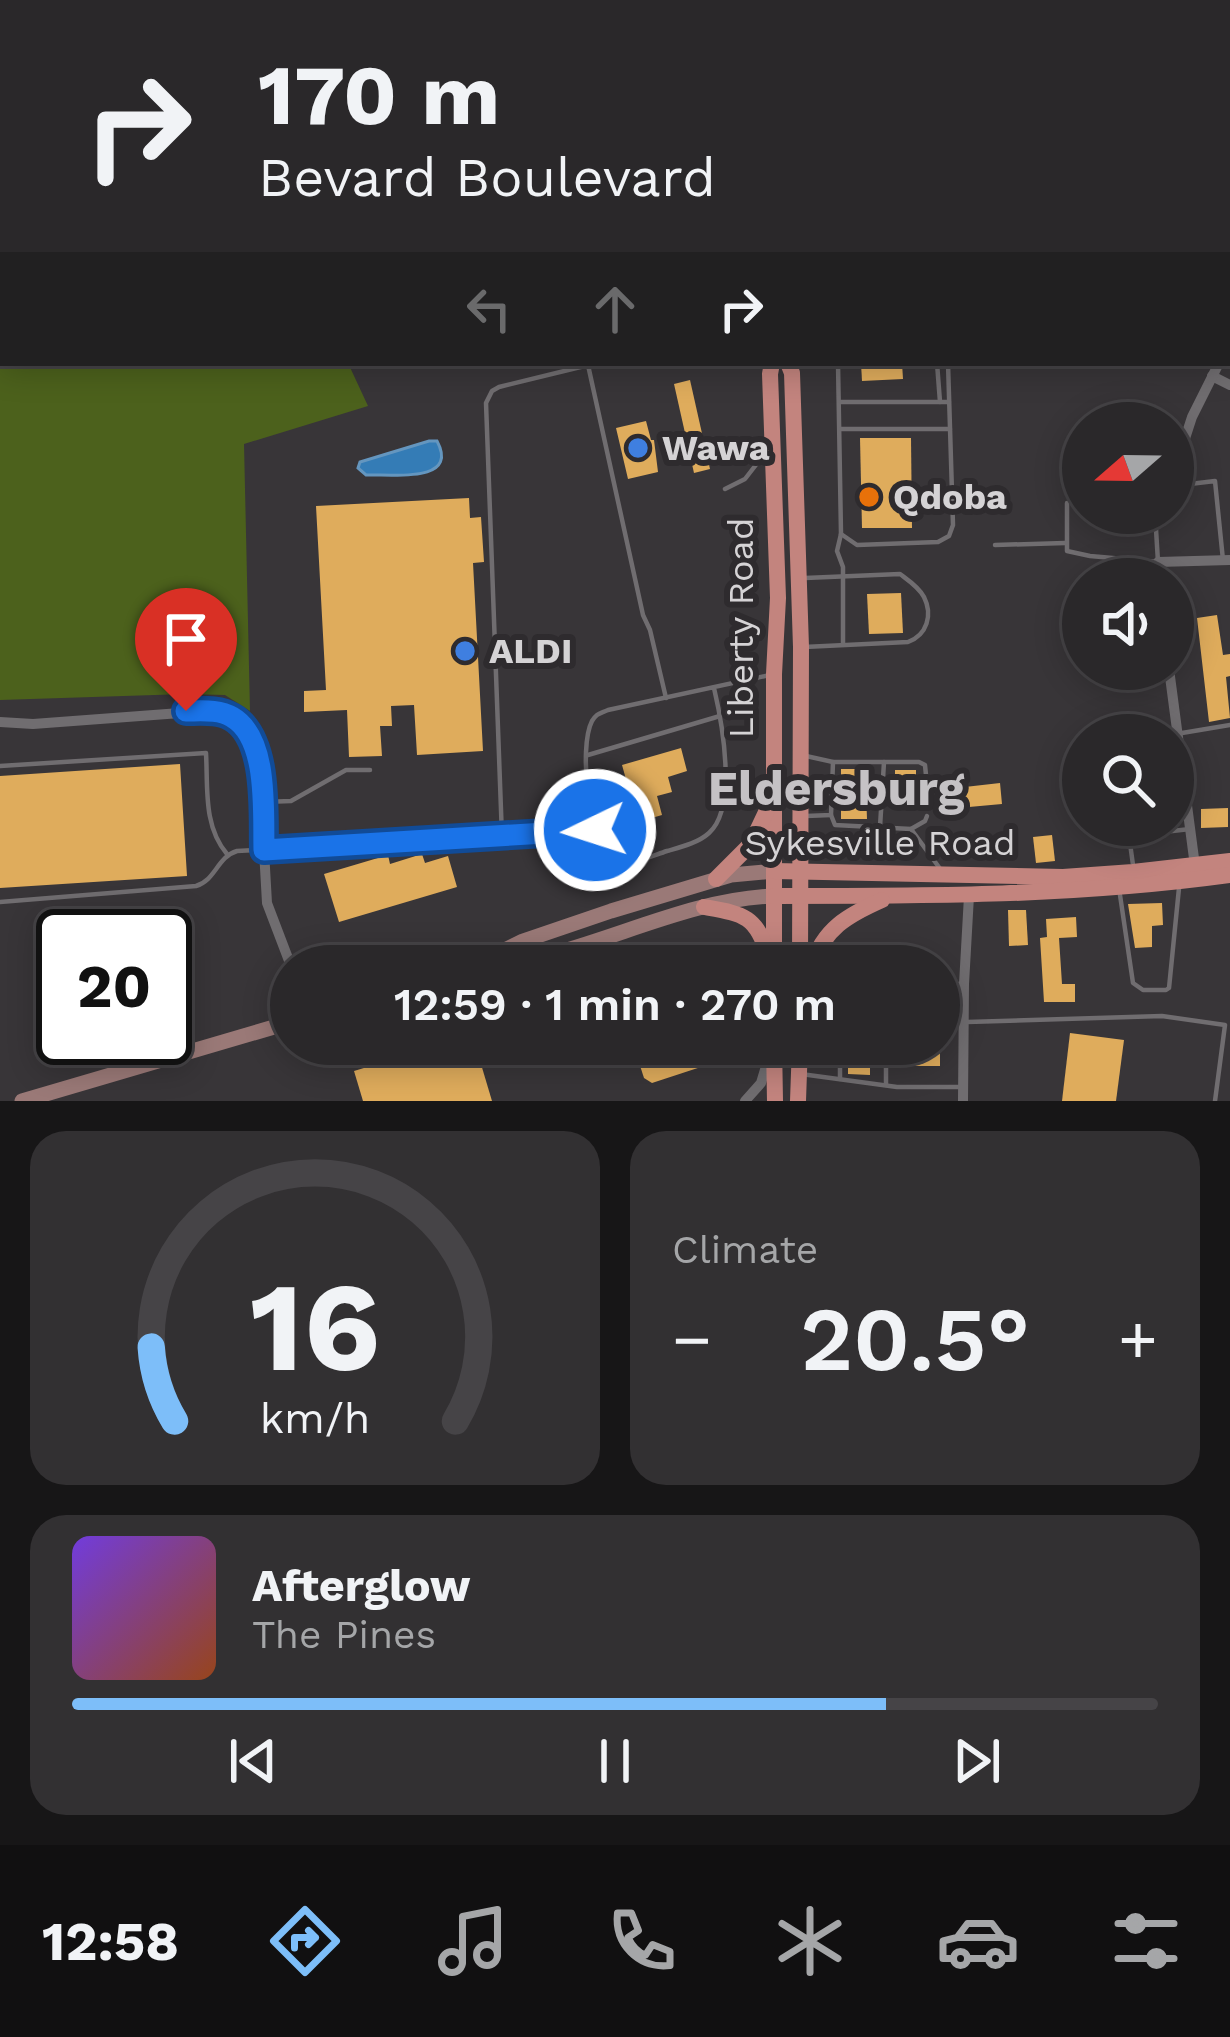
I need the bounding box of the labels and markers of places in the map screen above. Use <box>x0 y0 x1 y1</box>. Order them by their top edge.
place label: Wawa <box>662 427 770 469</box>
marker: Wawa <box>625 435 651 461</box>
place label: Qdoba <box>893 476 1007 518</box>
marker: Qdoba <box>856 484 882 510</box>
pin <box>135 588 237 711</box>
place label: ALDI <box>489 630 572 672</box>
marker: ALDI <box>452 638 478 664</box>

